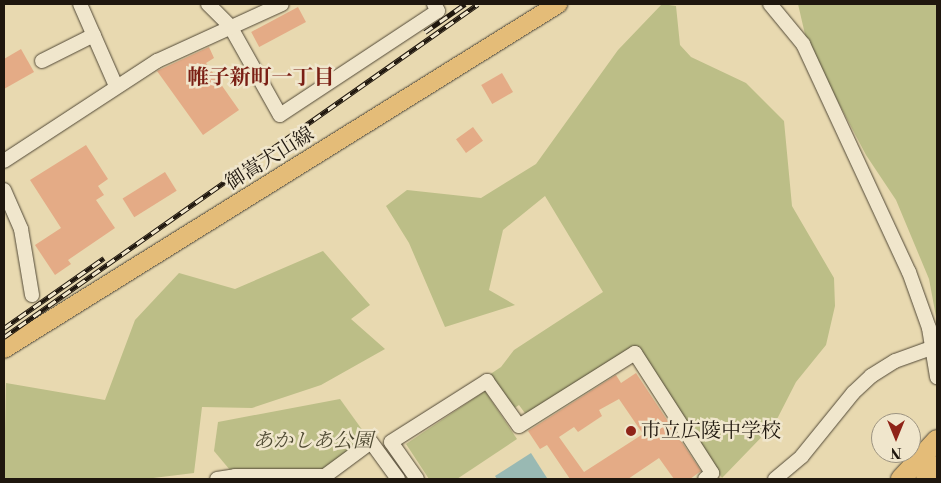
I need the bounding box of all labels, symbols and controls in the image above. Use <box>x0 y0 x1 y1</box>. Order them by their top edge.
district label: 帷子新町一丁目 <box>188 65 334 91</box>
street label: 御嵩犬山線 <box>221 122 319 196</box>
north arrow <box>871 413 921 463</box>
place label: 市立広陵中学校 <box>641 419 781 443</box>
marker: 市立広陵中学校 <box>625 425 637 437</box>
park label: あかしあ公園 <box>253 429 373 453</box>
text: N <box>890 443 902 461</box>

